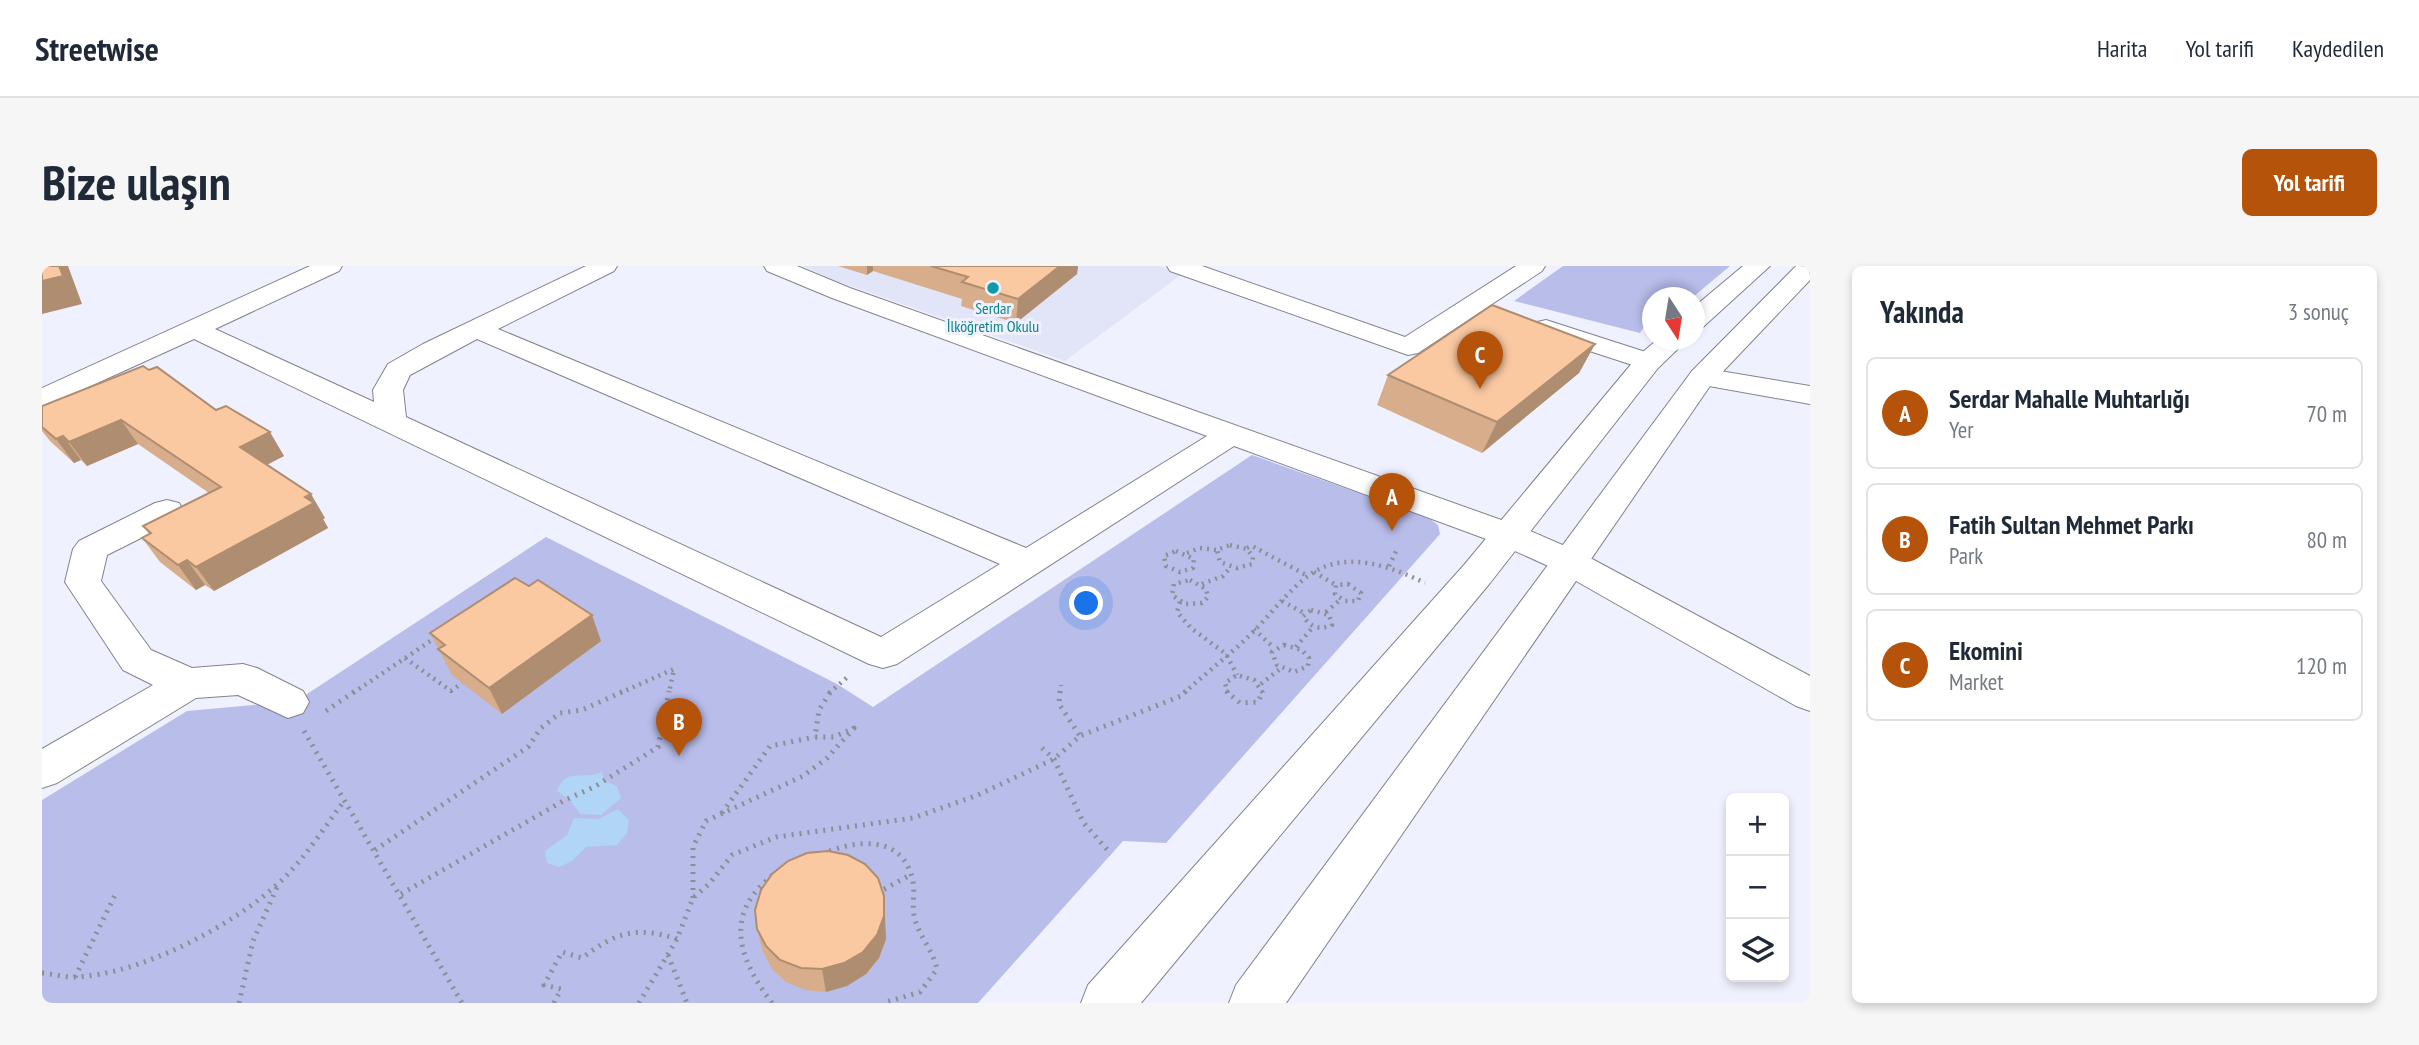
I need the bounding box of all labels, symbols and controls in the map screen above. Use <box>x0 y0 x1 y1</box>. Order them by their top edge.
text: Streetwise <box>35 27 159 70</box>
text: Harita <box>2097 33 2147 64</box>
text: Yol tarifi <box>2185 33 2254 64</box>
text: Kaydedilen <box>2292 33 2384 64</box>
button: Yol tarifi <box>2242 149 2377 216</box>
text: Bize ulaşın <box>42 150 231 214</box>
marker: Serdar İlköğretim Okulu <box>985 280 1001 296</box>
north arrow <box>1642 287 1705 350</box>
text: Yakında <box>1880 292 1964 331</box>
text: 3 sonuç <box>2288 297 2349 326</box>
place label: Serdar İlköğretim Okulu <box>947 298 1039 336</box>
pin: C <box>1457 331 1503 389</box>
text: Serdar Mahalle Muhtarlığı <box>1949 382 2190 415</box>
text: A <box>1899 399 1911 428</box>
text: 70 m <box>2306 399 2347 428</box>
text: Yer <box>1949 415 1974 444</box>
pin: A <box>1369 473 1415 531</box>
text: Fatih Sultan Mehmet Parkı <box>1949 508 2194 541</box>
text: B <box>1899 525 1911 554</box>
text: 80 m <box>2306 525 2347 554</box>
text: Park <box>1949 541 1983 570</box>
your location <box>1069 586 1103 620</box>
text: Ekomini <box>1949 634 2023 667</box>
text: C <box>1900 651 1910 680</box>
text: 120 m <box>2296 651 2347 680</box>
text: Market <box>1949 667 2004 696</box>
pin: B <box>656 698 702 756</box>
map controls <box>1726 793 1789 982</box>
button: + <box>1726 793 1789 856</box>
button: − <box>1726 856 1789 919</box>
button: layers <box>1726 919 1789 982</box>

